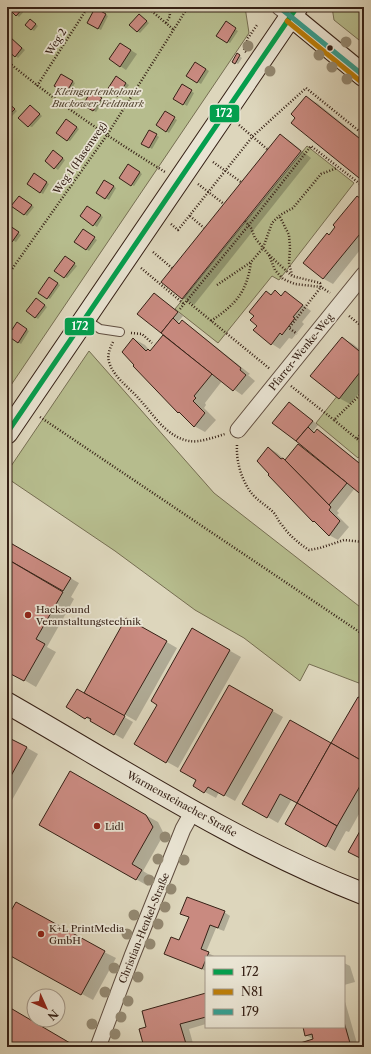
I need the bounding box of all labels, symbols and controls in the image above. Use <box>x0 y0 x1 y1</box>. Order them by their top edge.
street label: Weg 2 <box>42 26 69 59</box>
unlabelled marker <box>325 43 335 53</box>
park label: Kleingartenkolonie Buckower Feldmark <box>51 85 145 110</box>
line badge: 172 <box>209 104 240 123</box>
text: 172 <box>215 106 233 120</box>
street label: Weg 1 (Hasenweg) <box>50 119 110 197</box>
street label: Pfarrer-Wenke-Weg <box>266 310 336 393</box>
line badge: 172 <box>64 317 95 336</box>
text: 172 <box>71 319 89 333</box>
place label: Hacksound Veranstaltungstechnik <box>35 603 142 628</box>
marker: Hacksound Veranstaltungstechnik <box>23 610 33 620</box>
street label: Warmensteinacher Straße <box>124 768 240 840</box>
place label: Lidl <box>105 820 124 833</box>
marker: Lidl <box>92 821 102 831</box>
street label: Christian-Henkel-Straße <box>116 870 172 985</box>
place label: K+L PrintMedia GmbH <box>49 922 125 947</box>
marker: K+L PrintMedia GmbH <box>36 929 46 939</box>
legend <box>205 956 345 1028</box>
text: 172 <box>241 964 259 979</box>
text: N81 <box>241 984 263 999</box>
north arrow <box>26 988 66 1028</box>
text: 179 <box>241 1004 259 1019</box>
text: N <box>44 1007 61 1024</box>

